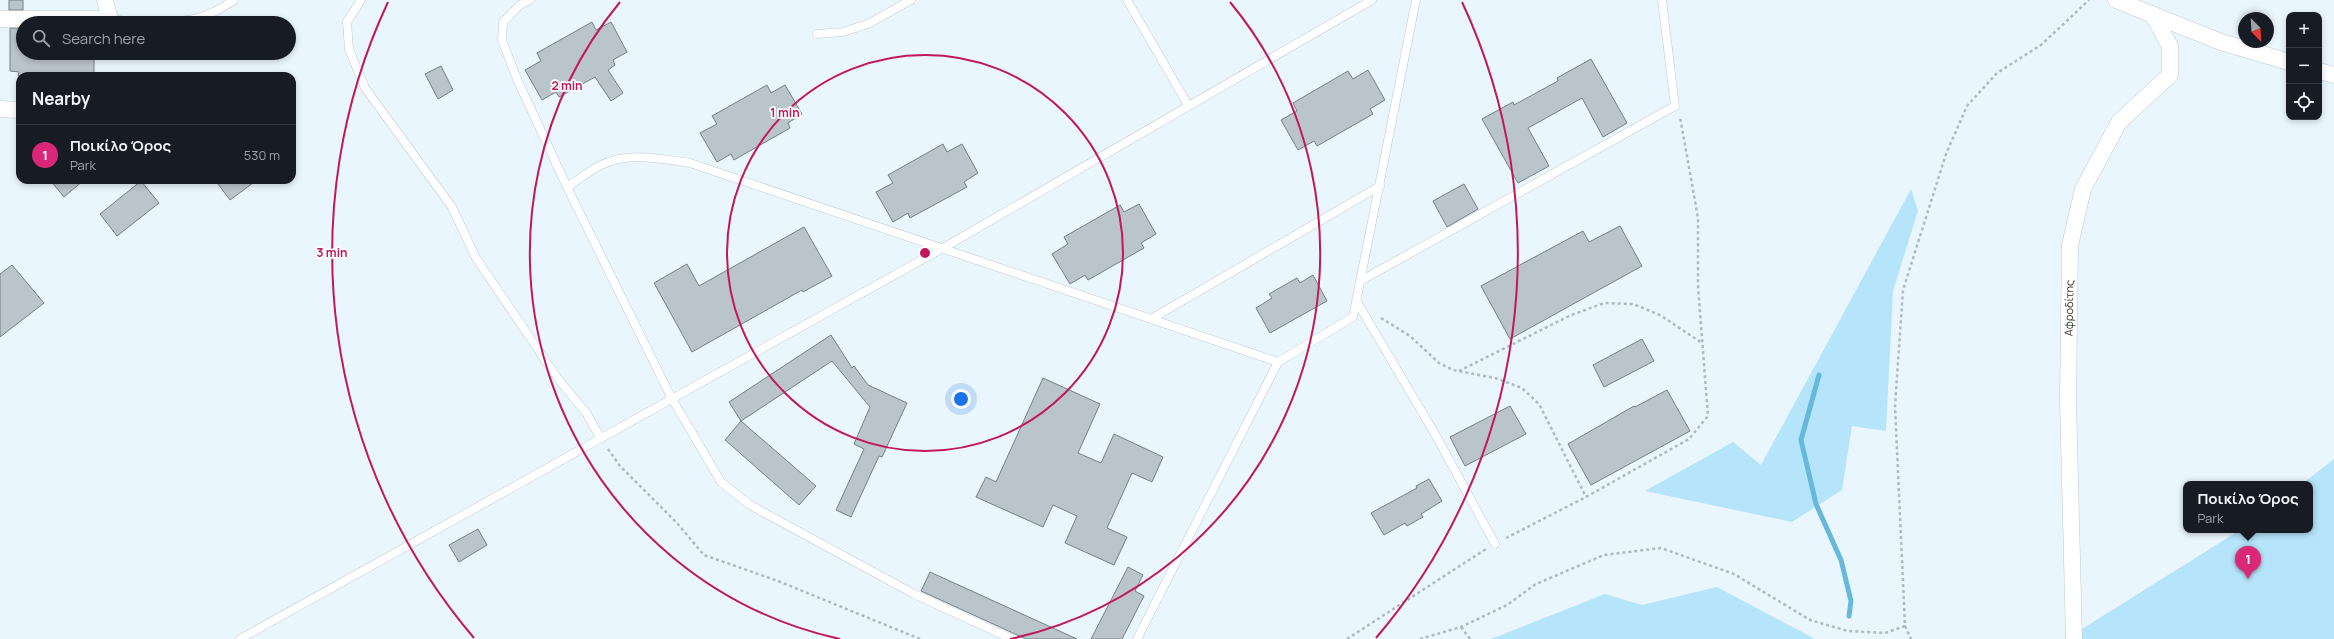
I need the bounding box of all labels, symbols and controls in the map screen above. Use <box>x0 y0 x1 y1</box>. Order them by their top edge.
north arrow <box>2238 12 2274 48</box>
map controls <box>2286 12 2322 120</box>
button: + <box>2286 12 2322 48</box>
search box <box>16 16 296 60</box>
icon: search <box>30 27 52 49</box>
text: Search here <box>62 28 145 49</box>
button: − <box>2286 48 2322 84</box>
text: 2 min <box>551 77 583 94</box>
button: locate <box>2286 84 2322 120</box>
text: Nearby <box>32 87 90 110</box>
text: 1 min <box>770 104 800 121</box>
text: Ποικίλο Όρος <box>70 135 171 156</box>
text: 1 <box>42 146 48 164</box>
text: 530 m <box>244 146 280 164</box>
text: Park <box>70 156 96 174</box>
text: 3 min <box>316 244 348 261</box>
centre of rings <box>918 246 932 260</box>
street label: Αφροδίτης <box>2061 280 2076 336</box>
your location <box>951 389 971 409</box>
popup <box>2183 481 2313 533</box>
text: Ποικίλο Όρος <box>2197 488 2299 509</box>
text: Park <box>2197 509 2223 527</box>
pin: 1 <box>2235 546 2261 579</box>

